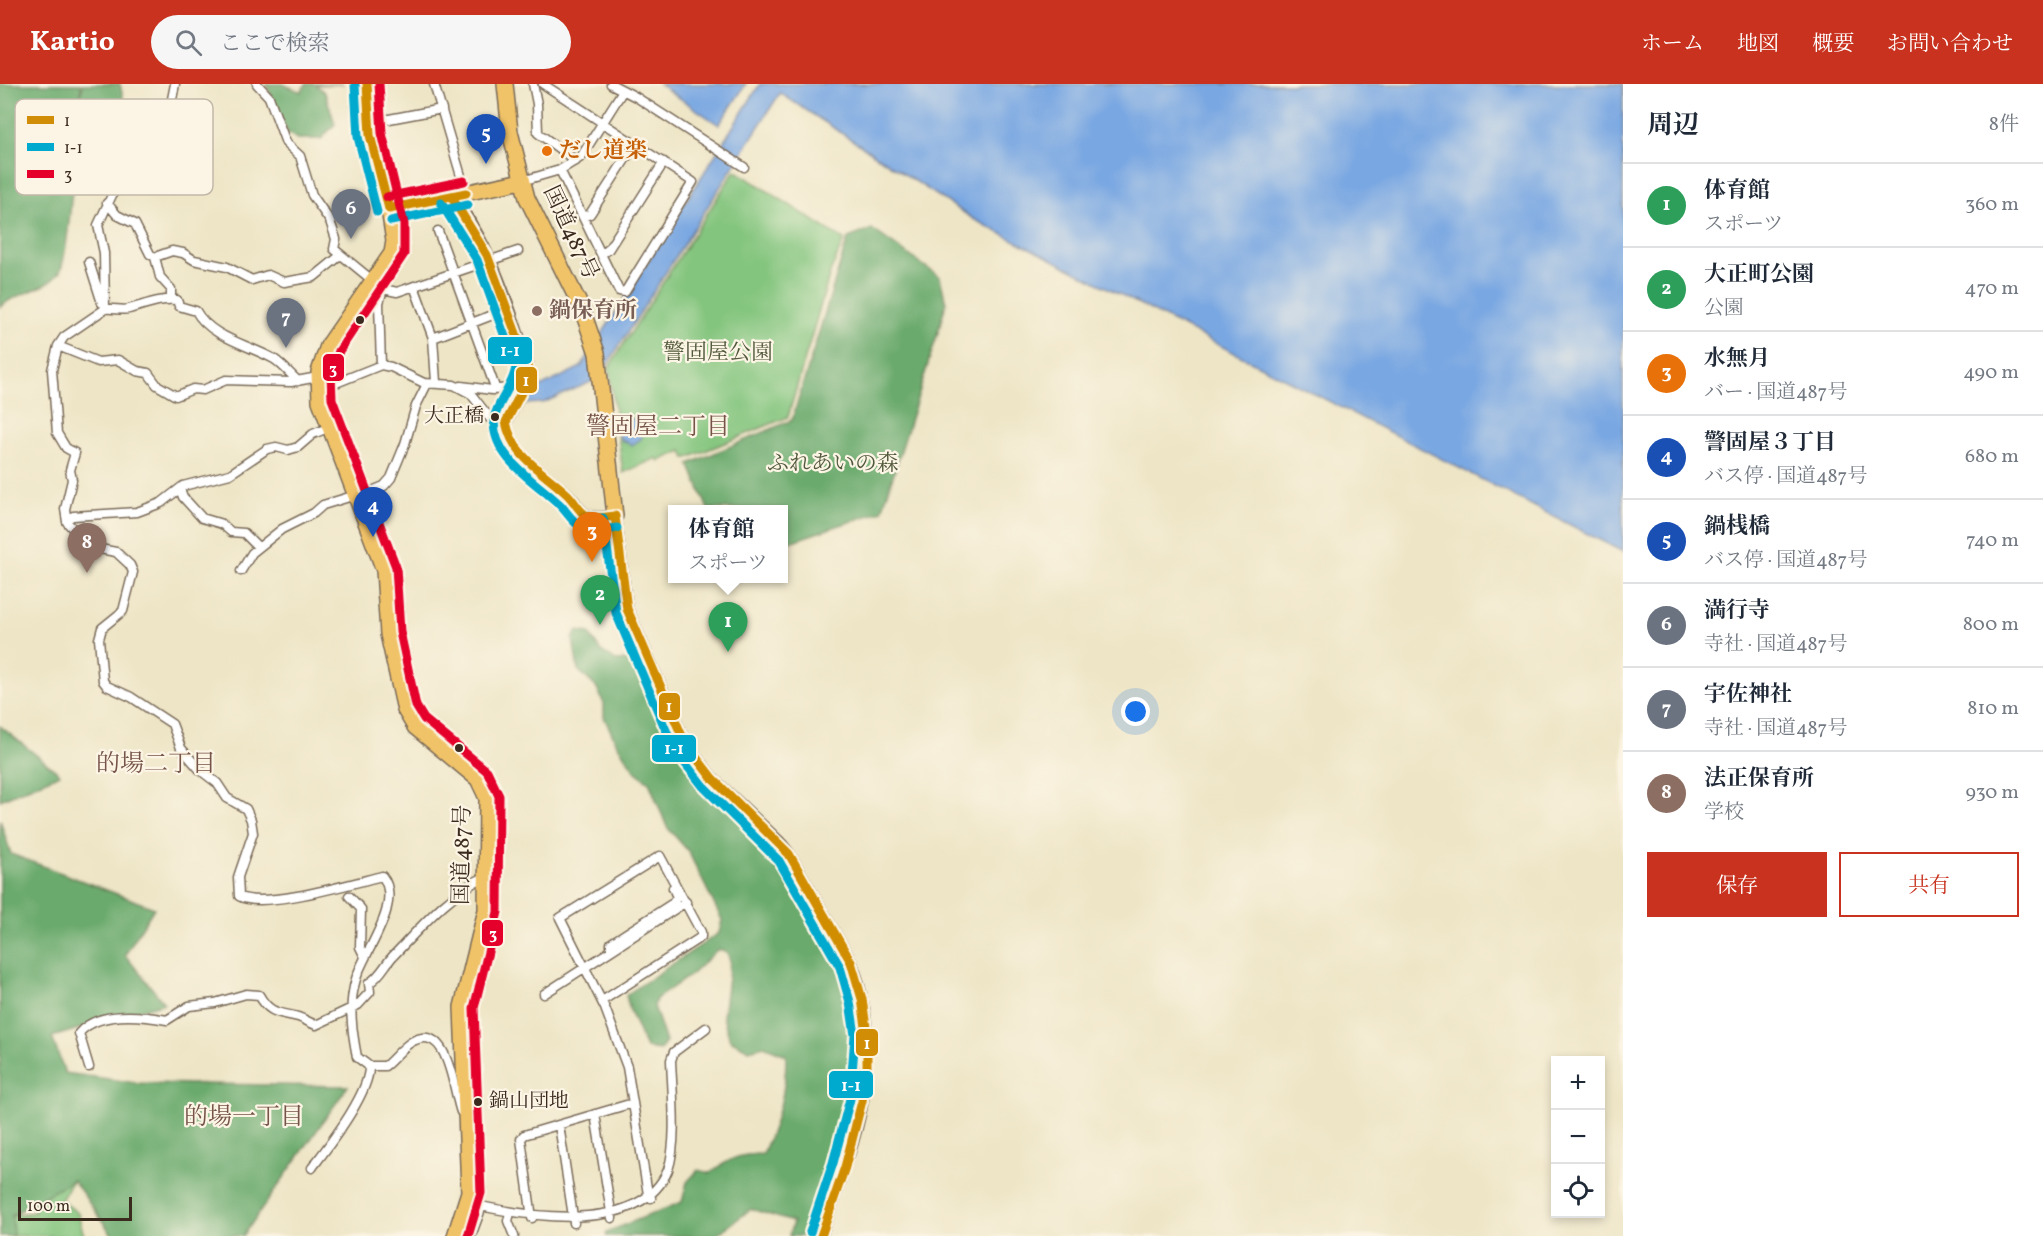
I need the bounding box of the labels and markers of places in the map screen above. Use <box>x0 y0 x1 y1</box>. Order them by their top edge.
pin: 5 <box>466 115 506 164</box>
place label: だし道楽 <box>559 136 647 167</box>
marker: だし道楽 <box>540 144 554 158</box>
pin: 6 <box>332 190 370 239</box>
place label: 鍋保育所 <box>549 296 637 327</box>
pin: 7 <box>266 298 306 348</box>
marker: 鍋保育所 <box>530 304 544 318</box>
unlabelled marker <box>354 314 366 326</box>
place label: 大正橋 <box>424 403 484 431</box>
marker: 大正橋 <box>489 411 501 423</box>
pin: 4 <box>354 488 392 537</box>
pin: 3 <box>572 512 612 562</box>
pin: 8 <box>68 524 106 573</box>
pin: 2 <box>580 576 620 625</box>
pin: 1 <box>708 602 748 652</box>
unlabelled marker <box>453 742 465 754</box>
place label: 鍋山団地 <box>489 1088 569 1116</box>
marker: 鍋山団地 <box>472 1096 484 1108</box>

